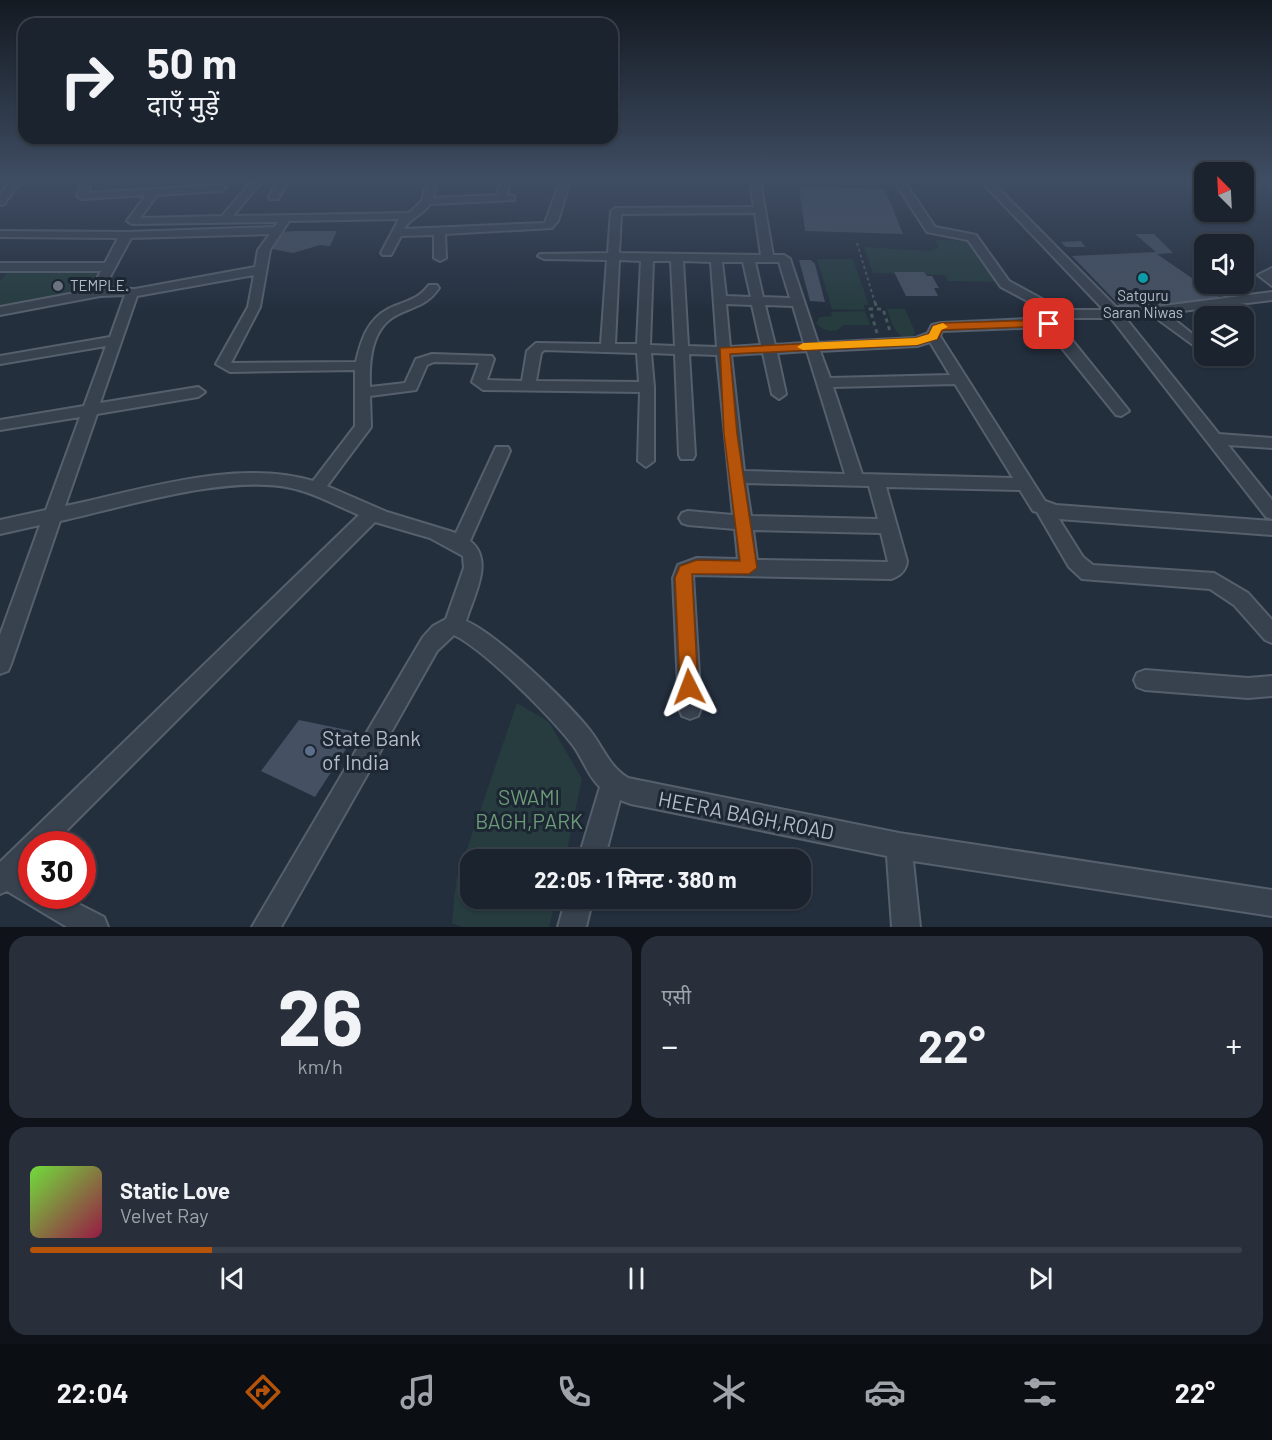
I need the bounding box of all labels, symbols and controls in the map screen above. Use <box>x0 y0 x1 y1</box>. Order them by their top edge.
text: 50 m <box>147 37 237 87</box>
icon: right <box>48 42 126 120</box>
text: दाएँ मुड़ें <box>147 88 219 120</box>
north arrow <box>1194 162 1254 222</box>
map controls <box>1194 162 1254 366</box>
button: sound <box>1194 234 1254 294</box>
marker: Satguru Saran Niwas <box>1136 271 1150 285</box>
place label: TEMPLE. <box>70 276 129 294</box>
marker: TEMPLE. <box>51 279 65 293</box>
place label: Satguru Saran Niwas <box>1103 286 1183 321</box>
pin <box>1023 298 1074 349</box>
button: layers <box>1194 306 1254 366</box>
icon: arrive <box>1032 307 1065 340</box>
position arrow <box>657 655 721 719</box>
place label: State Bank of India <box>322 725 421 774</box>
marker: State Bank of India <box>303 744 317 758</box>
park label: SWAMI BAGH,PARK <box>475 784 583 833</box>
street label: HEERA BAGH,ROAD <box>656 785 836 844</box>
speed limit sign: 30 <box>18 831 96 909</box>
text: 22:05 · 1 मिनट · 380 m <box>534 866 737 892</box>
text: 26 <box>277 968 363 1062</box>
text: एसी <box>662 984 691 1008</box>
text: 22° <box>918 1018 985 1072</box>
text: − <box>662 1025 678 1065</box>
text: + <box>1225 1025 1242 1065</box>
text: km/h <box>298 1054 343 1078</box>
text: Static Love <box>120 1177 230 1203</box>
text: Velvet Ray <box>120 1203 209 1227</box>
icon: previous <box>216 1262 249 1295</box>
icon: pause <box>620 1262 653 1295</box>
icon: next <box>1024 1262 1057 1295</box>
icon: directions <box>242 1371 284 1413</box>
icon: music <box>397 1371 439 1413</box>
icon: phone <box>553 1371 595 1413</box>
icon: climate <box>708 1371 750 1413</box>
icon: car <box>864 1371 906 1413</box>
icon: filters <box>1019 1371 1061 1413</box>
text: 22:04 <box>57 1376 129 1408</box>
text: 22° <box>1175 1376 1215 1408</box>

